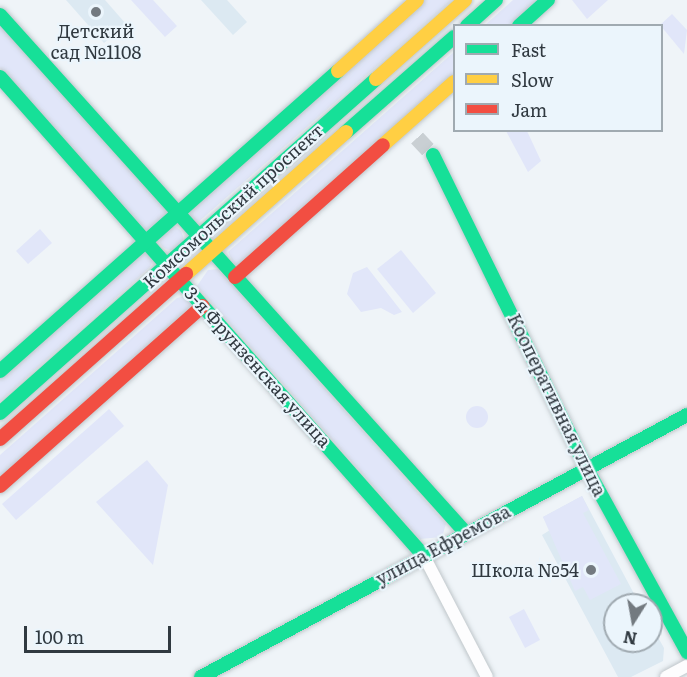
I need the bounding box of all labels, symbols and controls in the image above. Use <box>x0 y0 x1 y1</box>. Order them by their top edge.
marker: Детский сад №1108 <box>89 5 103 19</box>
place label: Детский сад №1108 <box>51 21 141 63</box>
legend <box>453 24 663 132</box>
text: Fast <box>511 36 546 63</box>
text: Slow <box>511 66 553 93</box>
text: Jam <box>511 96 547 123</box>
street label: Комсомольский проспект <box>138 119 328 293</box>
street label: 3-я Фрунзенская улица <box>180 282 336 452</box>
street label: Кооперативная улица <box>503 310 611 500</box>
street label: улица Ефремова <box>372 500 514 590</box>
place label: Школа №54 <box>471 559 579 581</box>
marker: Школа №54 <box>584 563 598 577</box>
north arrow <box>603 593 663 653</box>
scale bar <box>27 614 174 652</box>
text: 100 m <box>35 623 84 650</box>
text: N <box>621 626 639 652</box>

